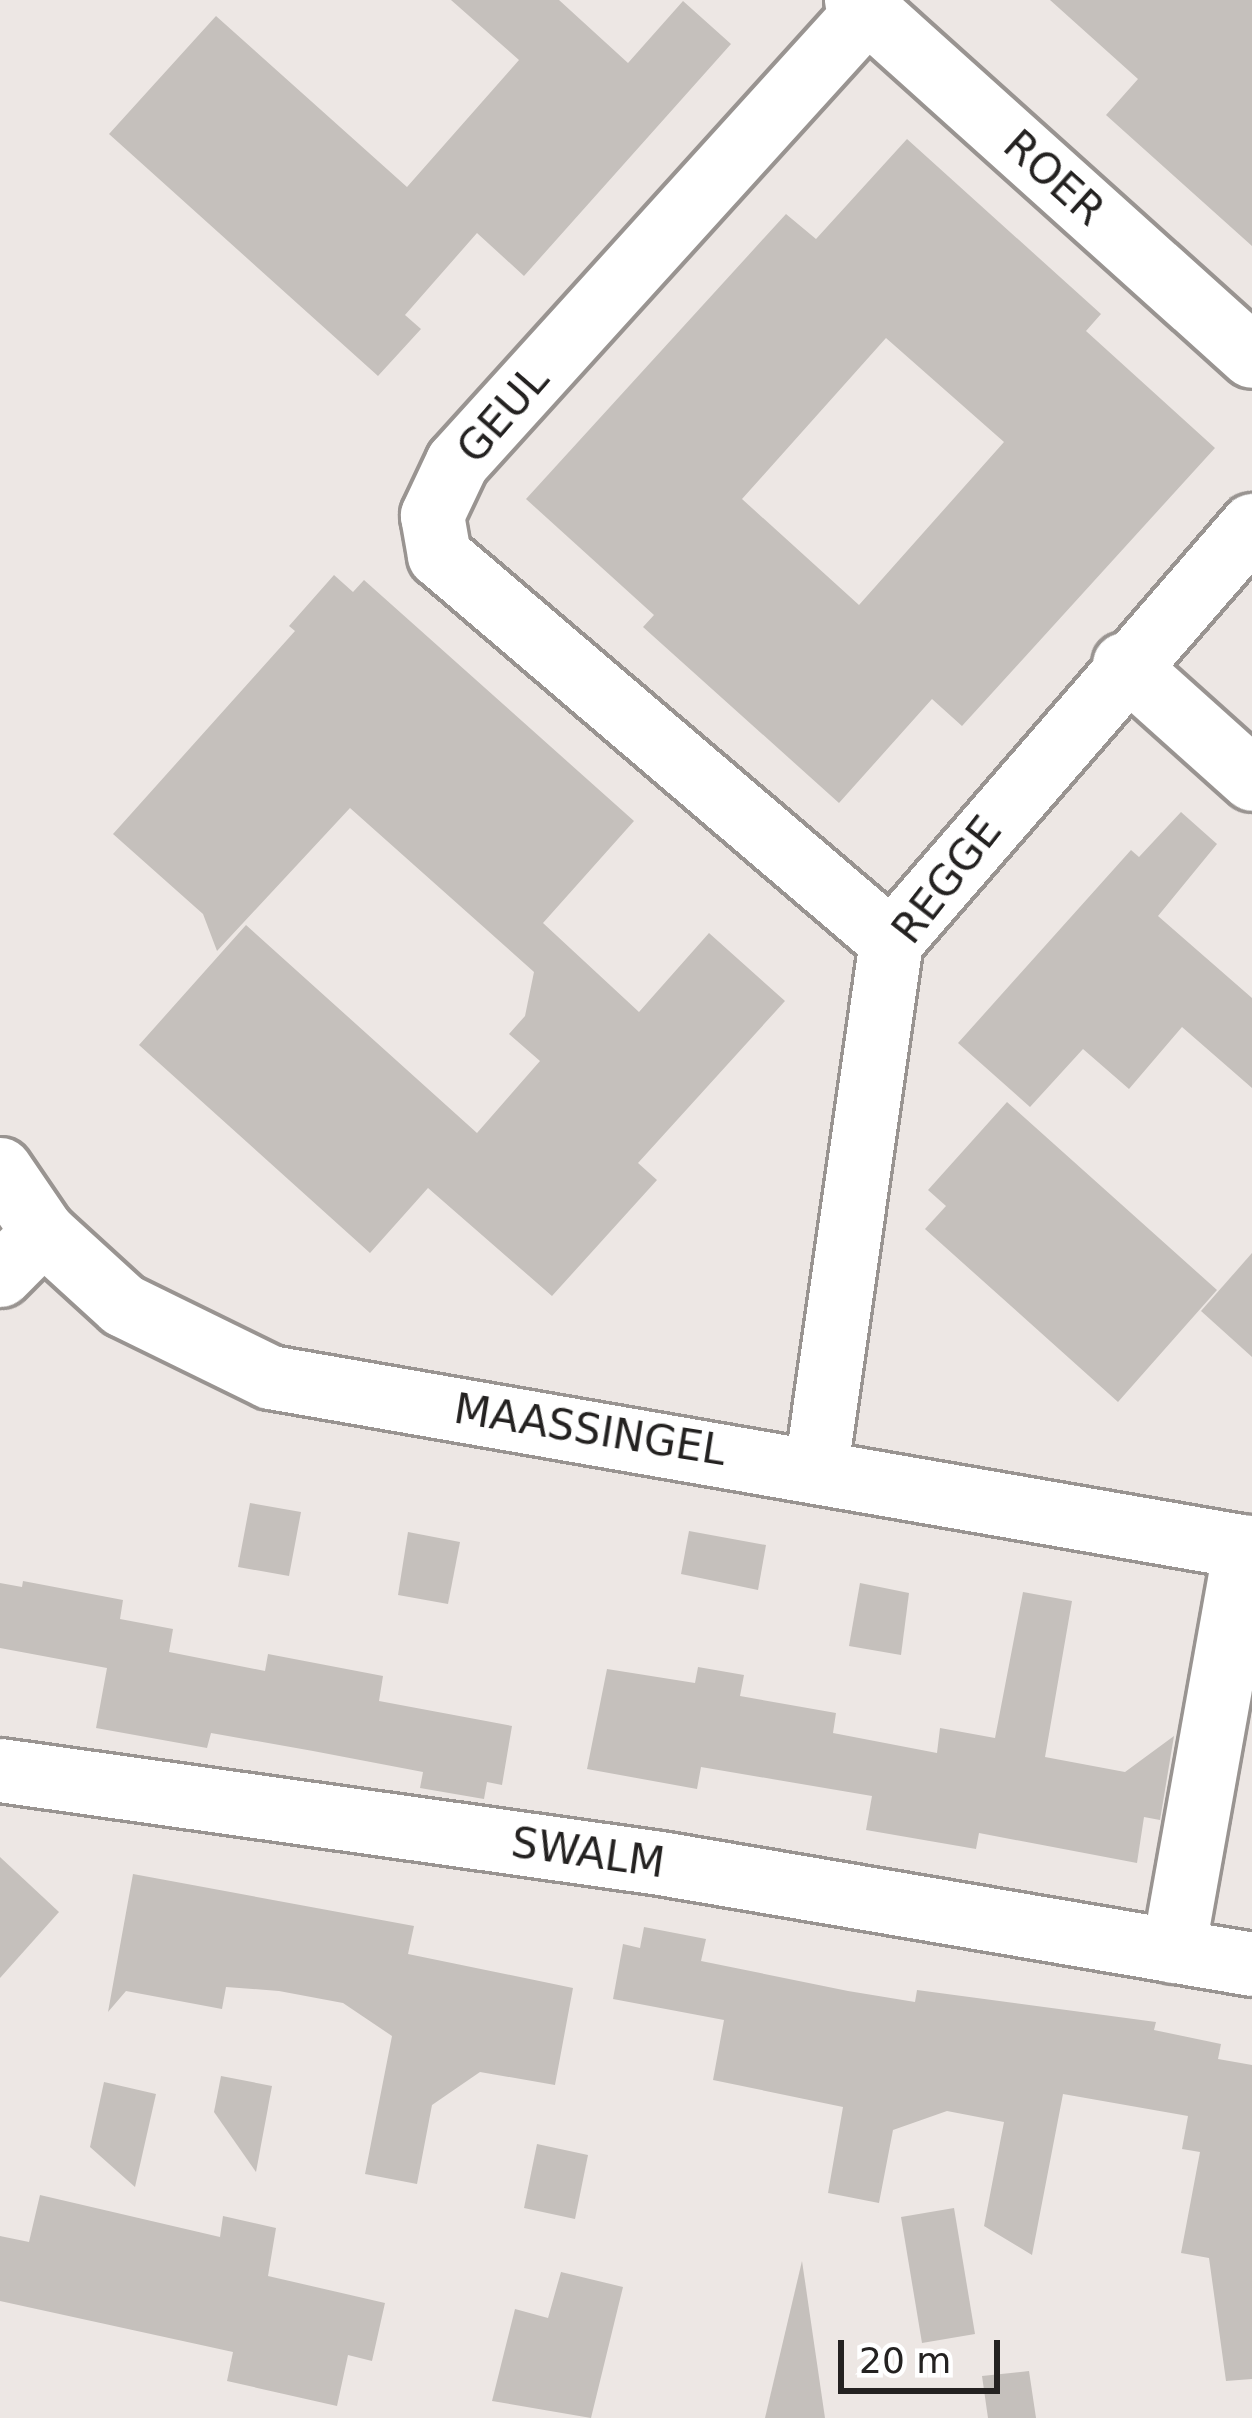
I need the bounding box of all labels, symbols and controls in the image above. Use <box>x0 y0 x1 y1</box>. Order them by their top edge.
street label: ROER <box>993 120 1115 236</box>
street label: GEUL <box>447 355 559 473</box>
street label: REGGE <box>882 806 1012 954</box>
street label: MAASSINGEL <box>451 1384 729 1476</box>
street label: SWALM <box>508 1817 668 1889</box>
scale bar <box>844 2316 1006 2390</box>
text: 20 m <box>859 2340 951 2381</box>

